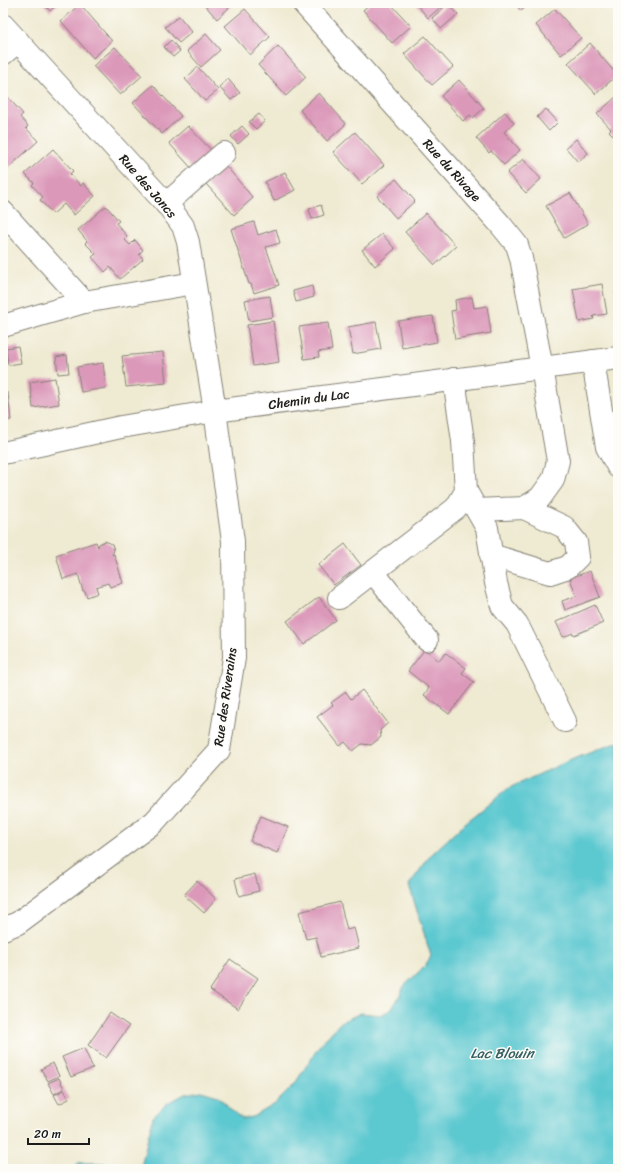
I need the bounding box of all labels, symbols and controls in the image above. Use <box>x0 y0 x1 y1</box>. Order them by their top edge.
street label: Rue du Rivage <box>417 133 487 207</box>
street label: Rue des Joncs <box>113 148 183 224</box>
street label: Chemin du Lac <box>267 382 351 416</box>
street label: Rue des Riverains <box>207 646 243 748</box>
water label: Lac Blouin <box>470 1041 535 1066</box>
scale bar <box>28 1120 89 1146</box>
text: 20 m <box>34 1123 61 1145</box>

